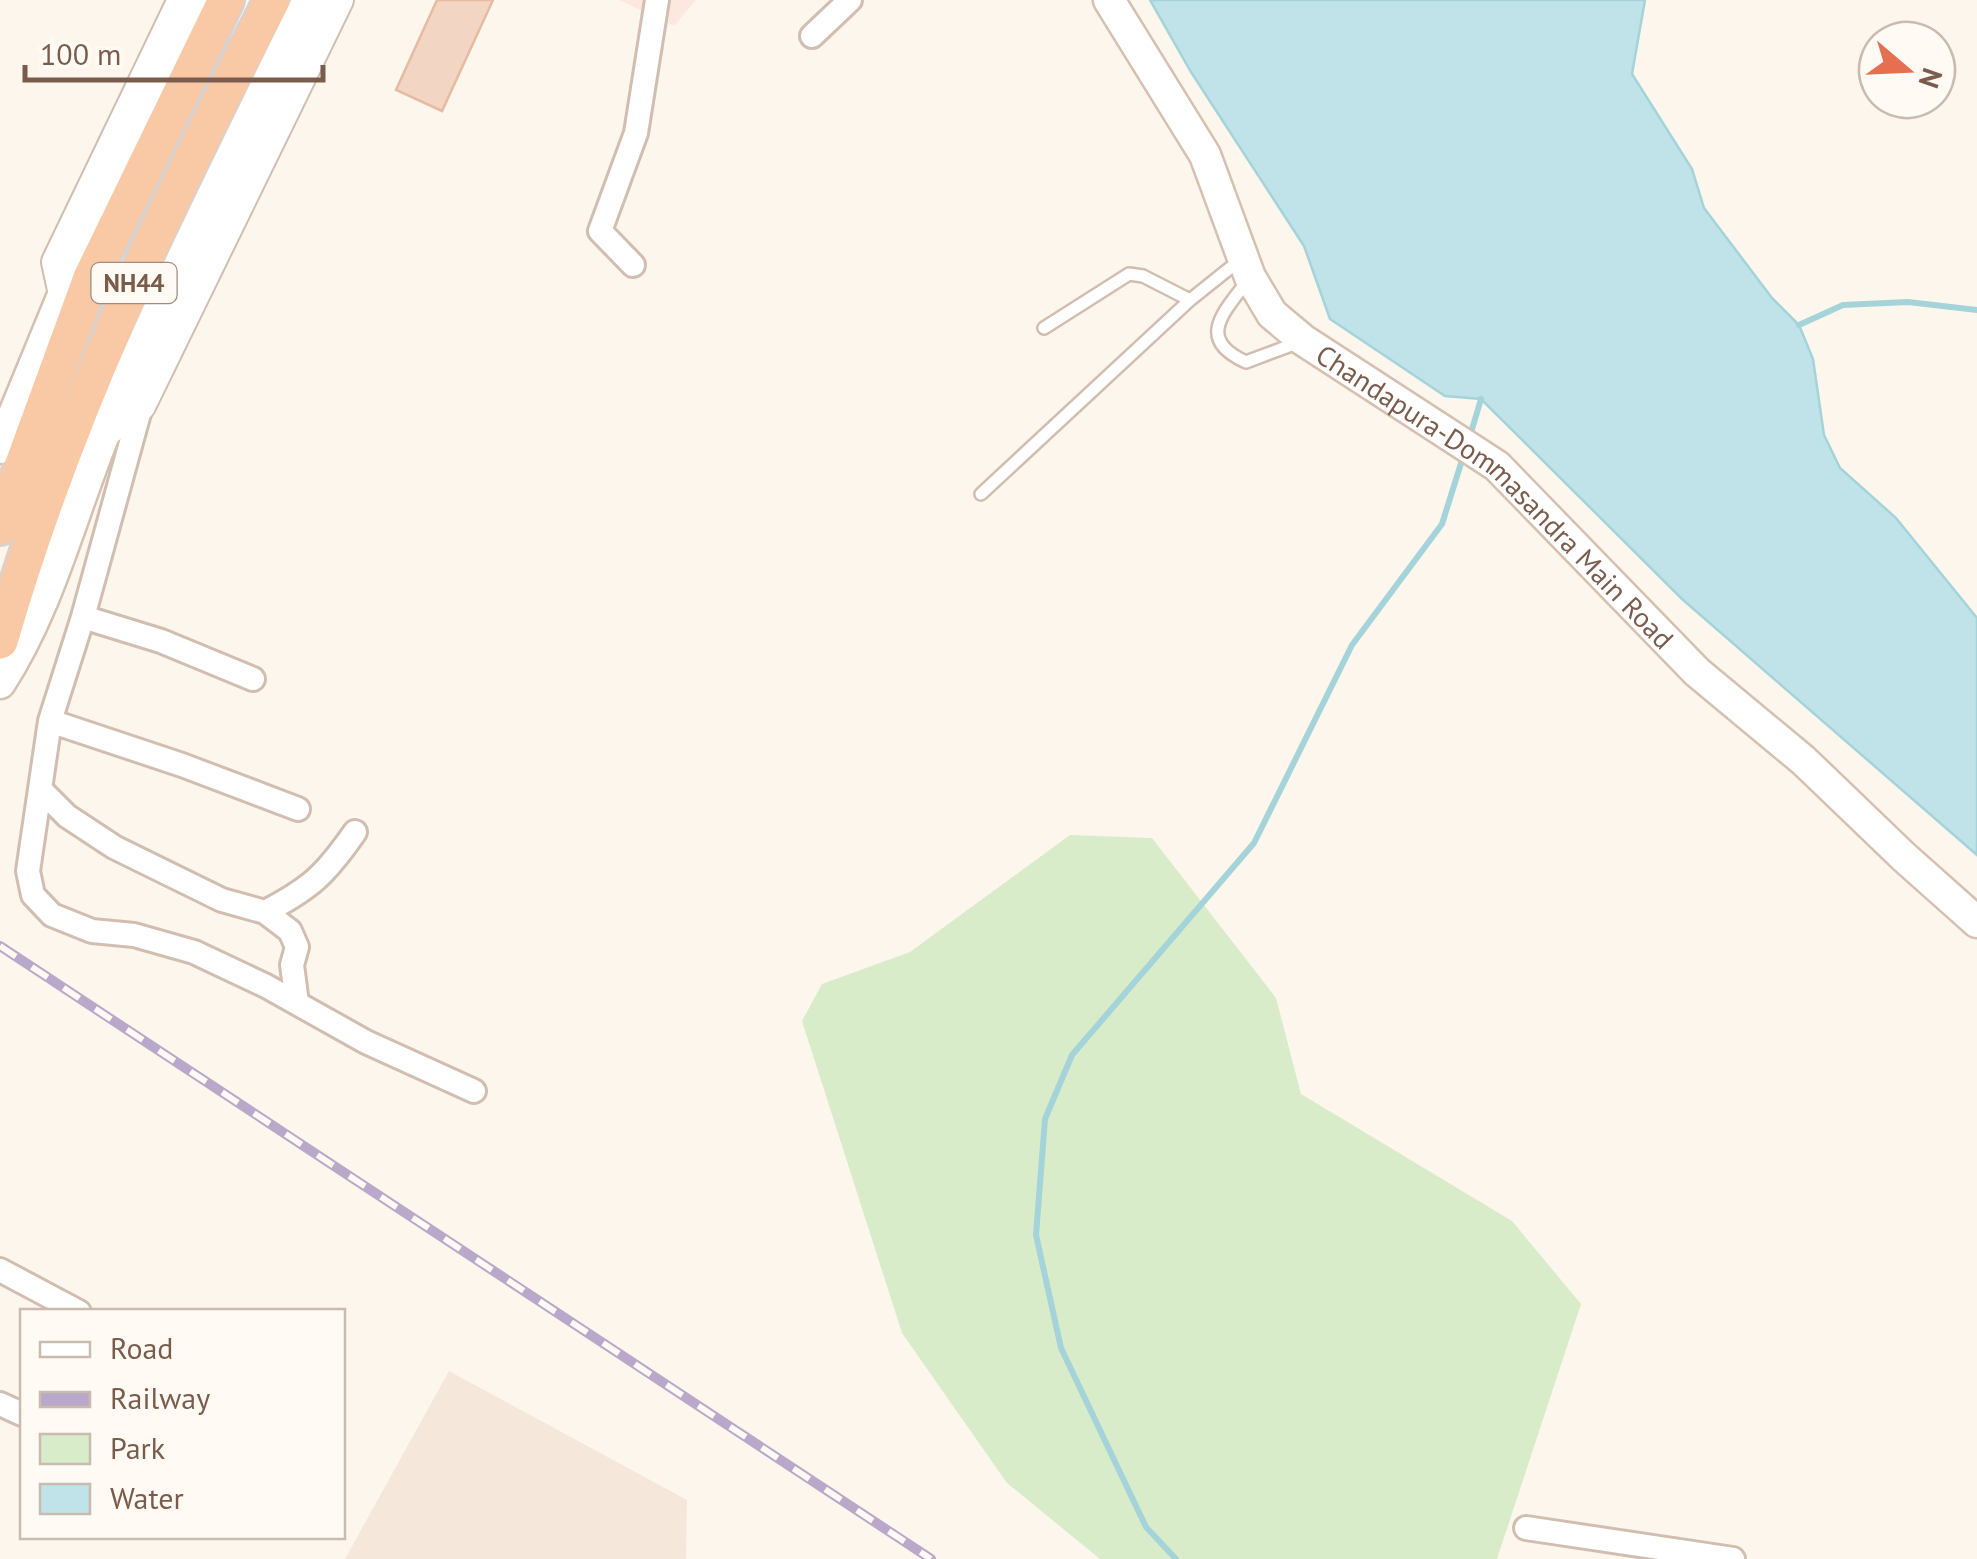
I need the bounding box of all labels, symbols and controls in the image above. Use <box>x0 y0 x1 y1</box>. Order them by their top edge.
scale bar <box>25 20 322 82</box>
north arrow <box>1857 20 1957 120</box>
text: 100 m <box>40 34 121 73</box>
text: N <box>1911 64 1952 93</box>
road number: NH44 <box>92 263 176 303</box>
street label: Chandapura-Dommasandra Main Road <box>1310 335 1682 656</box>
legend <box>20 1309 345 1539</box>
text: Road <box>110 1328 174 1367</box>
text: Railway <box>110 1378 210 1417</box>
text: Park <box>110 1428 166 1467</box>
text: Water <box>110 1478 184 1517</box>

